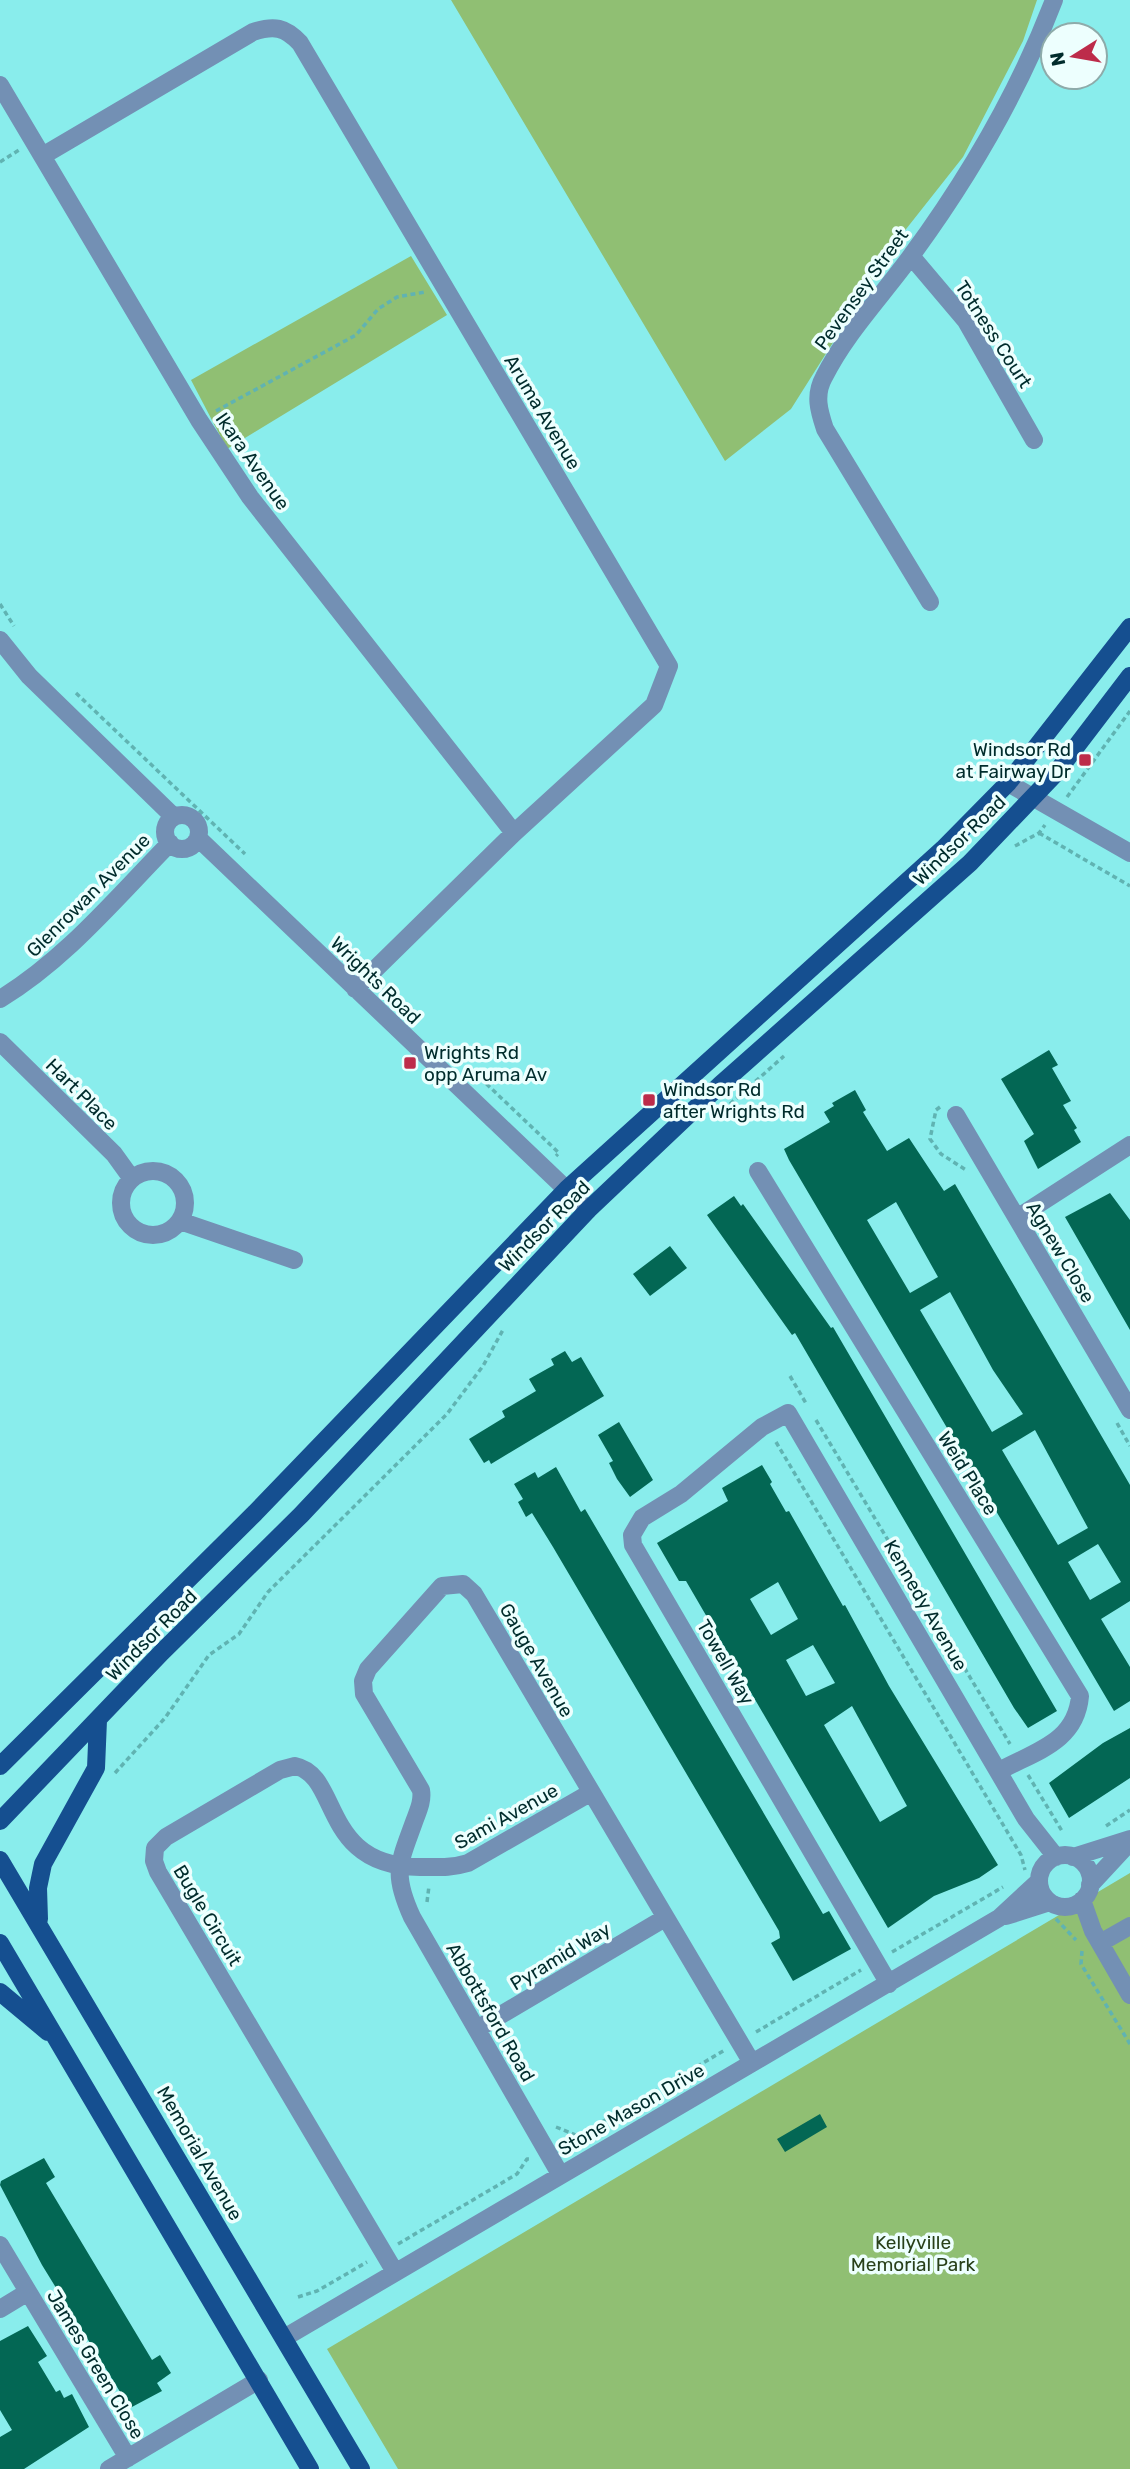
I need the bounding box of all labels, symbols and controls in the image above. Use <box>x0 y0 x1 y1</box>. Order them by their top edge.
north arrow <box>1039 21 1109 91</box>
text: N <box>1045 50 1070 68</box>
street label: Pevensey Street <box>810 224 913 354</box>
street label: Totness Court <box>950 276 1037 393</box>
street label: Aruma Avenue <box>499 351 586 474</box>
street label: Ikara Avenue <box>211 408 295 514</box>
place label: Windsor Rd at Fairway Dr <box>955 738 1072 783</box>
marker: Windsor Rd at Fairway Dr <box>1077 752 1093 768</box>
street label: Windsor Road <box>908 791 1010 890</box>
street label: Glenrowan Avenue <box>22 829 155 962</box>
street label: Wrights Road <box>326 932 426 1029</box>
place label: Wrights Rd opp Aruma Av <box>424 1041 547 1086</box>
street label: Hart Place <box>41 1054 122 1135</box>
marker: Wrights Rd opp Aruma Av <box>402 1055 418 1071</box>
place label: Windsor Rd after Wrights Rd <box>663 1078 805 1123</box>
marker: Windsor Rd after Wrights Rd <box>641 1092 657 1108</box>
street label: Windsor Road <box>494 1176 595 1277</box>
street label: Agnew Close <box>1021 1198 1100 1307</box>
street label: Weid Place <box>933 1427 1002 1519</box>
street label: Kennedy Avenue <box>879 1536 972 1675</box>
street label: Windsor Road <box>101 1585 202 1686</box>
street label: Gauge Avenue <box>495 1599 578 1721</box>
street label: Towell Way <box>692 1616 759 1709</box>
street label: Sami Avenue <box>451 1779 562 1854</box>
street label: Bugle Circuit <box>168 1861 247 1970</box>
street label: Pyramid Way <box>506 1917 615 1995</box>
street label: Abbottsford Road <box>441 1939 540 2086</box>
street label: Stone Mason Drive <box>554 2058 708 2161</box>
street label: Memorial Avenue <box>152 2082 247 2224</box>
park label: Kellyville Memorial Park <box>851 2231 976 2276</box>
street label: James Green Close <box>42 2285 149 2443</box>

